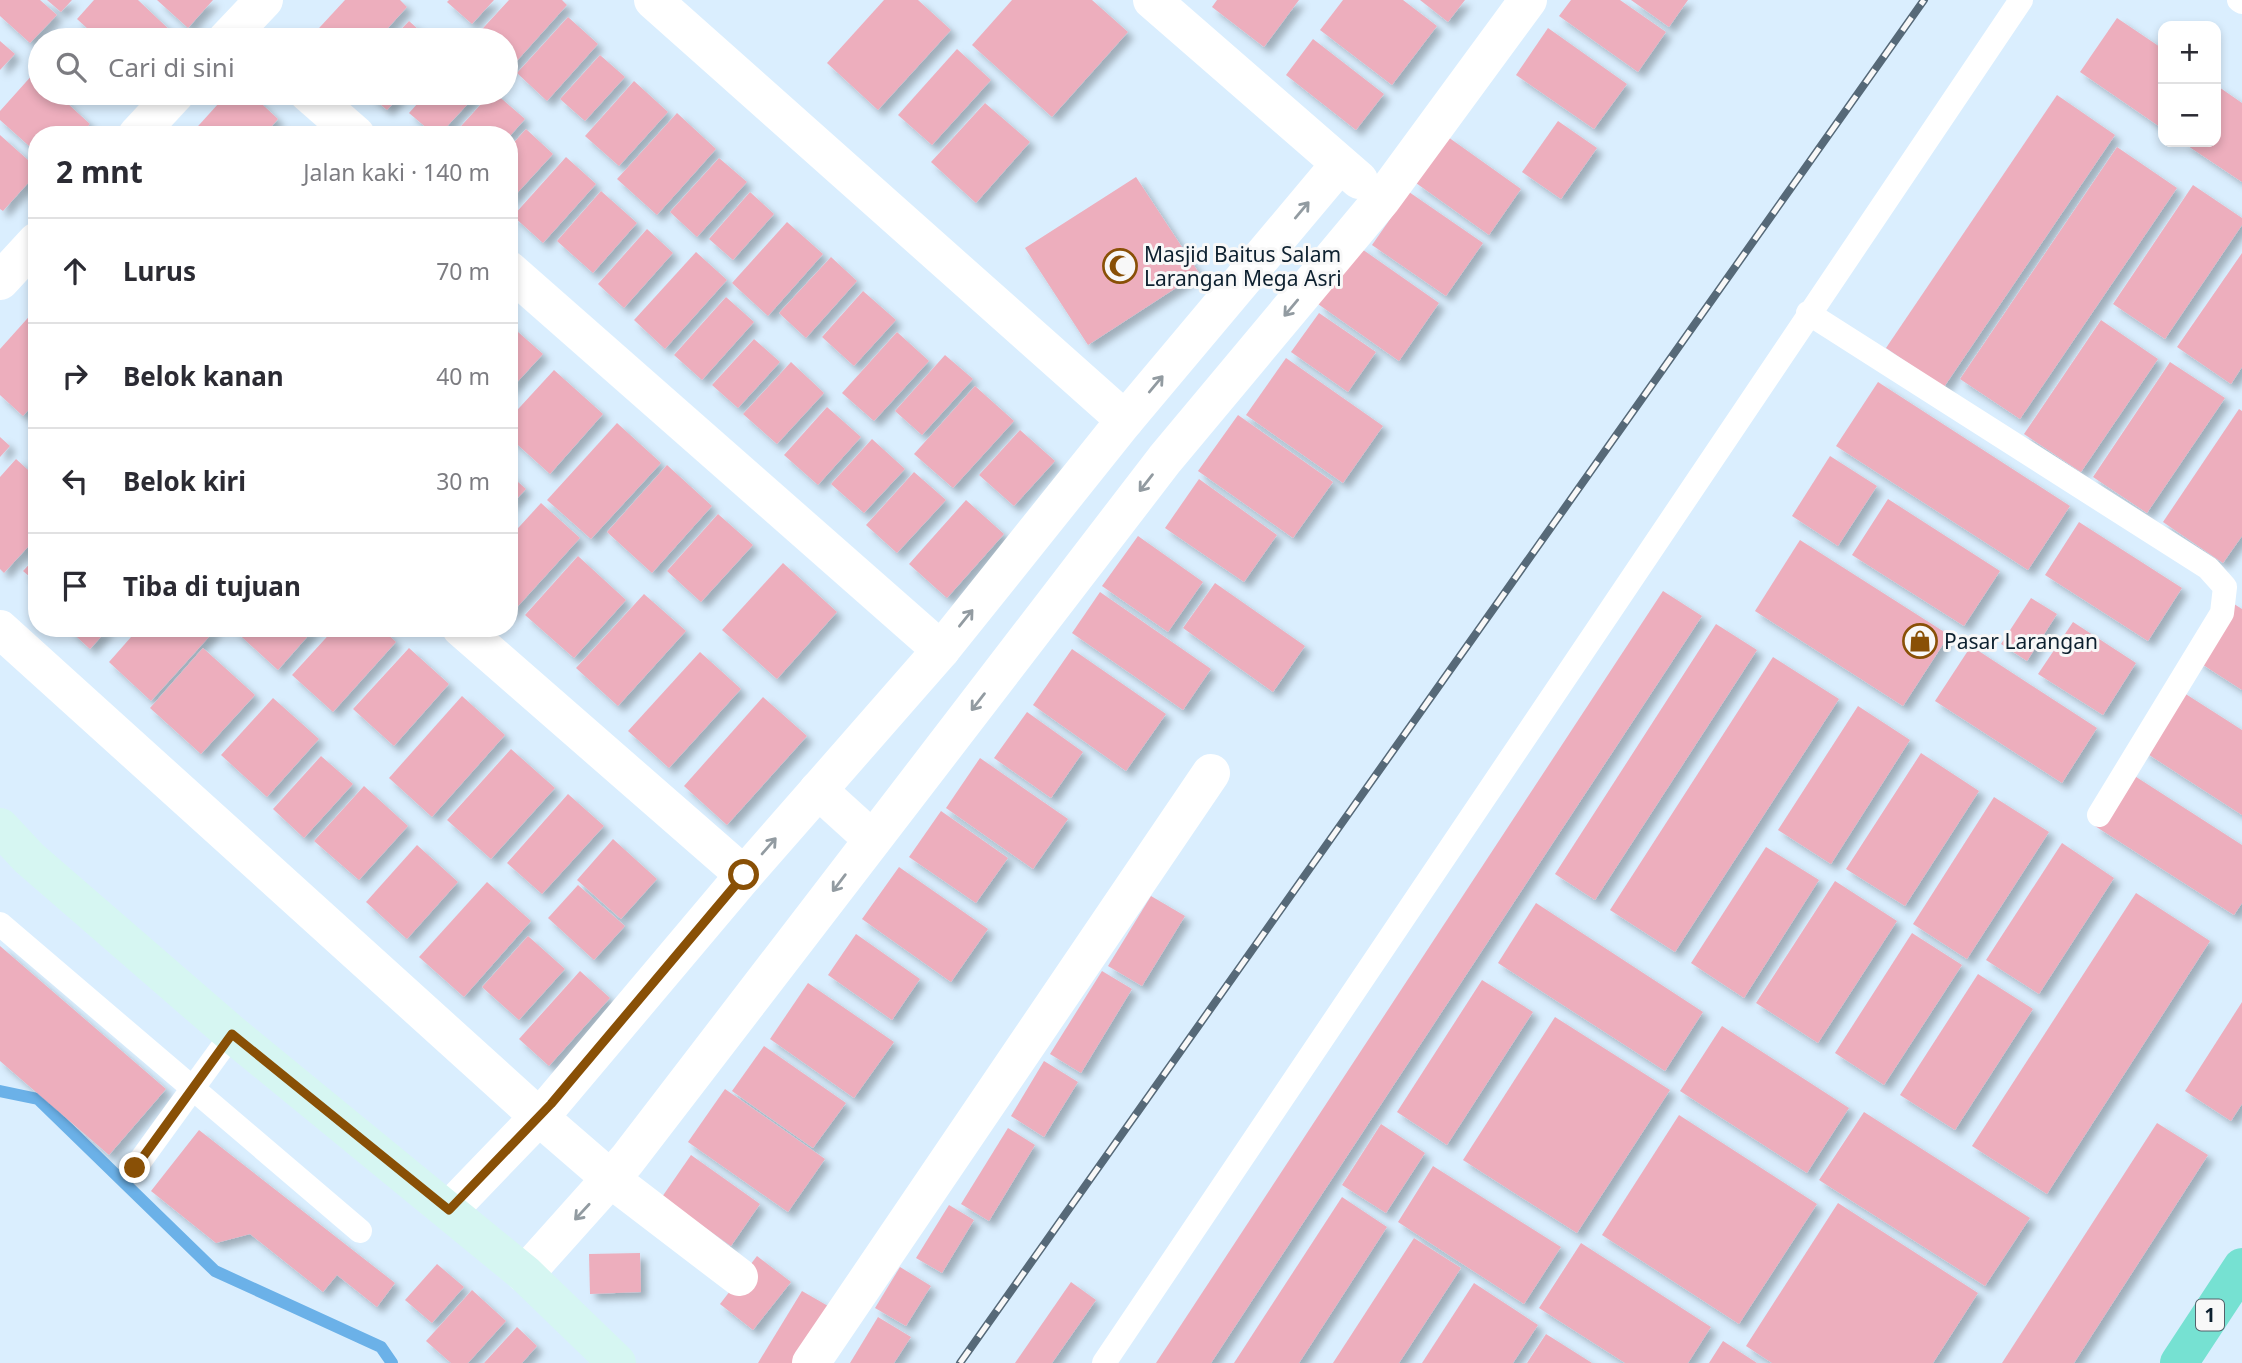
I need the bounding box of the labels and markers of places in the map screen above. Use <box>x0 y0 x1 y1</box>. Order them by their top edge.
place label: Masjid Baitus Salam Larangan Mega Asri <box>1144 240 1342 292</box>
mosque icon: Masjid Baitus Salam Larangan Mega Asri <box>1101 247 1139 285</box>
shop icon: Pasar Larangan <box>1901 622 1939 660</box>
place label: Pasar Larangan <box>1944 627 2098 655</box>

